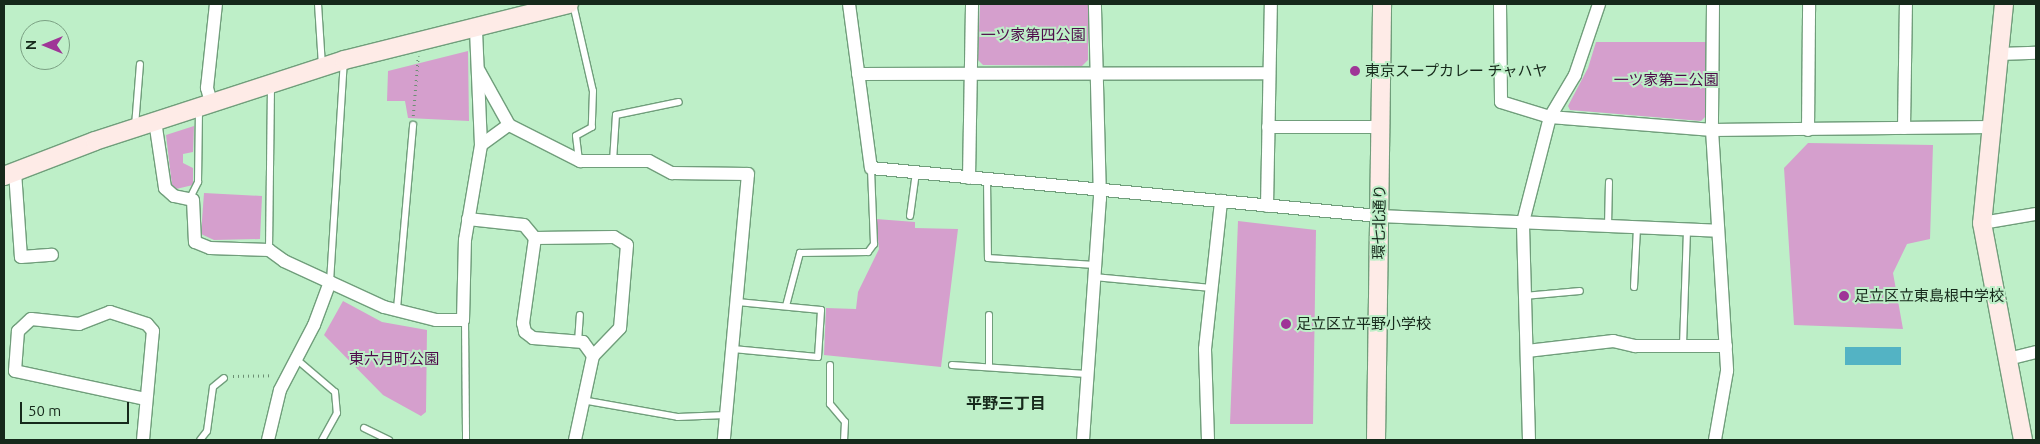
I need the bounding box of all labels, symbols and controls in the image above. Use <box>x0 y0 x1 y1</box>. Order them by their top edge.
north arrow <box>20 20 70 70</box>
park label: 一ツ家第四公園 <box>981 26 1085 44</box>
text: N <box>23 40 39 50</box>
place label: 東京スープカレー チャハヤ <box>1365 62 1548 80</box>
marker: 東京スープカレー チャハヤ <box>1349 65 1361 77</box>
park label: 一ツ家第二公園 <box>1614 71 1718 89</box>
street label: 環七北通り <box>1369 184 1389 260</box>
place label: 足立区立東島根中学校 <box>1854 287 2004 305</box>
marker: 足立区立東島根中学校 <box>1838 290 1850 302</box>
place label: 足立区立平野小学校 <box>1296 315 1431 333</box>
marker: 足立区立平野小学校 <box>1280 318 1292 330</box>
park label: 東六月町公園 <box>349 350 439 368</box>
scale bar <box>22 392 131 424</box>
district label: 平野三丁目 <box>966 393 1046 413</box>
text: 50 m <box>28 402 61 419</box>

